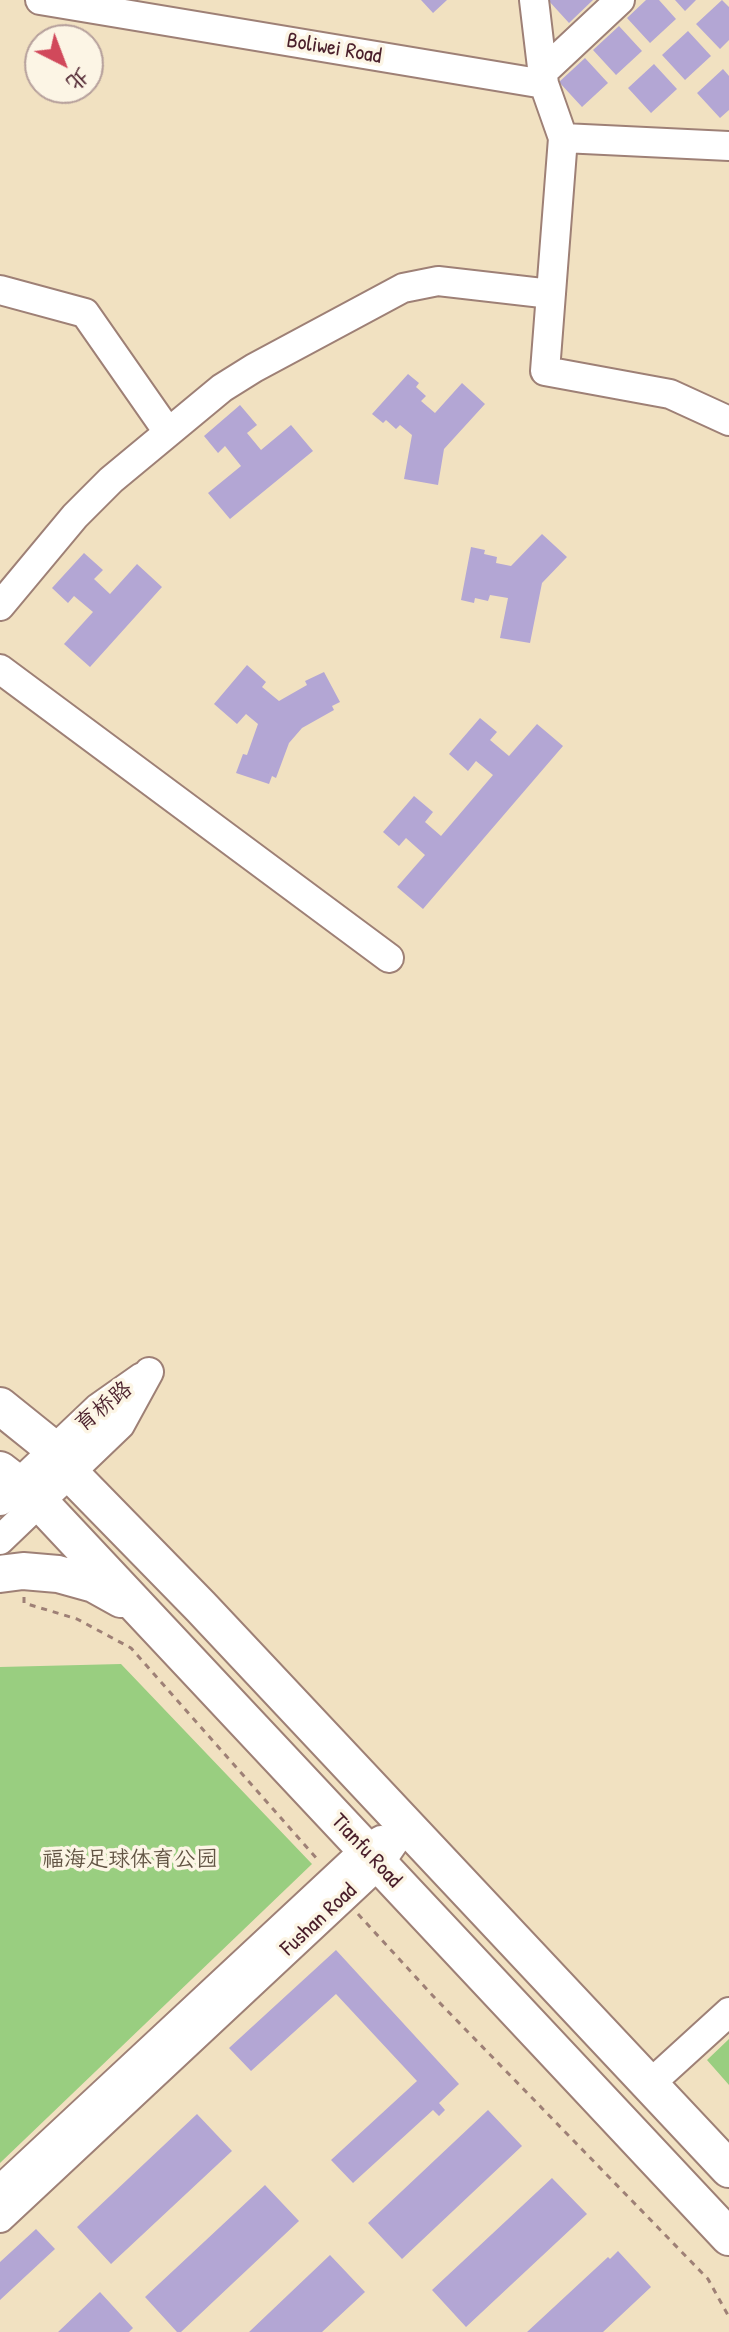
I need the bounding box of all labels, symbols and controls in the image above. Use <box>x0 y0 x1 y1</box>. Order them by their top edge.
north arrow <box>24 24 104 104</box>
street label: Boliwei Road <box>285 28 383 70</box>
text: 北 <box>61 62 97 99</box>
street label: 育桥路 <box>70 1376 138 1438</box>
street label: Tianfu Road <box>325 1808 407 1894</box>
park label: 福海足球体育公园 <box>42 1847 218 1873</box>
street label: Fushan Road <box>275 1878 363 1962</box>

